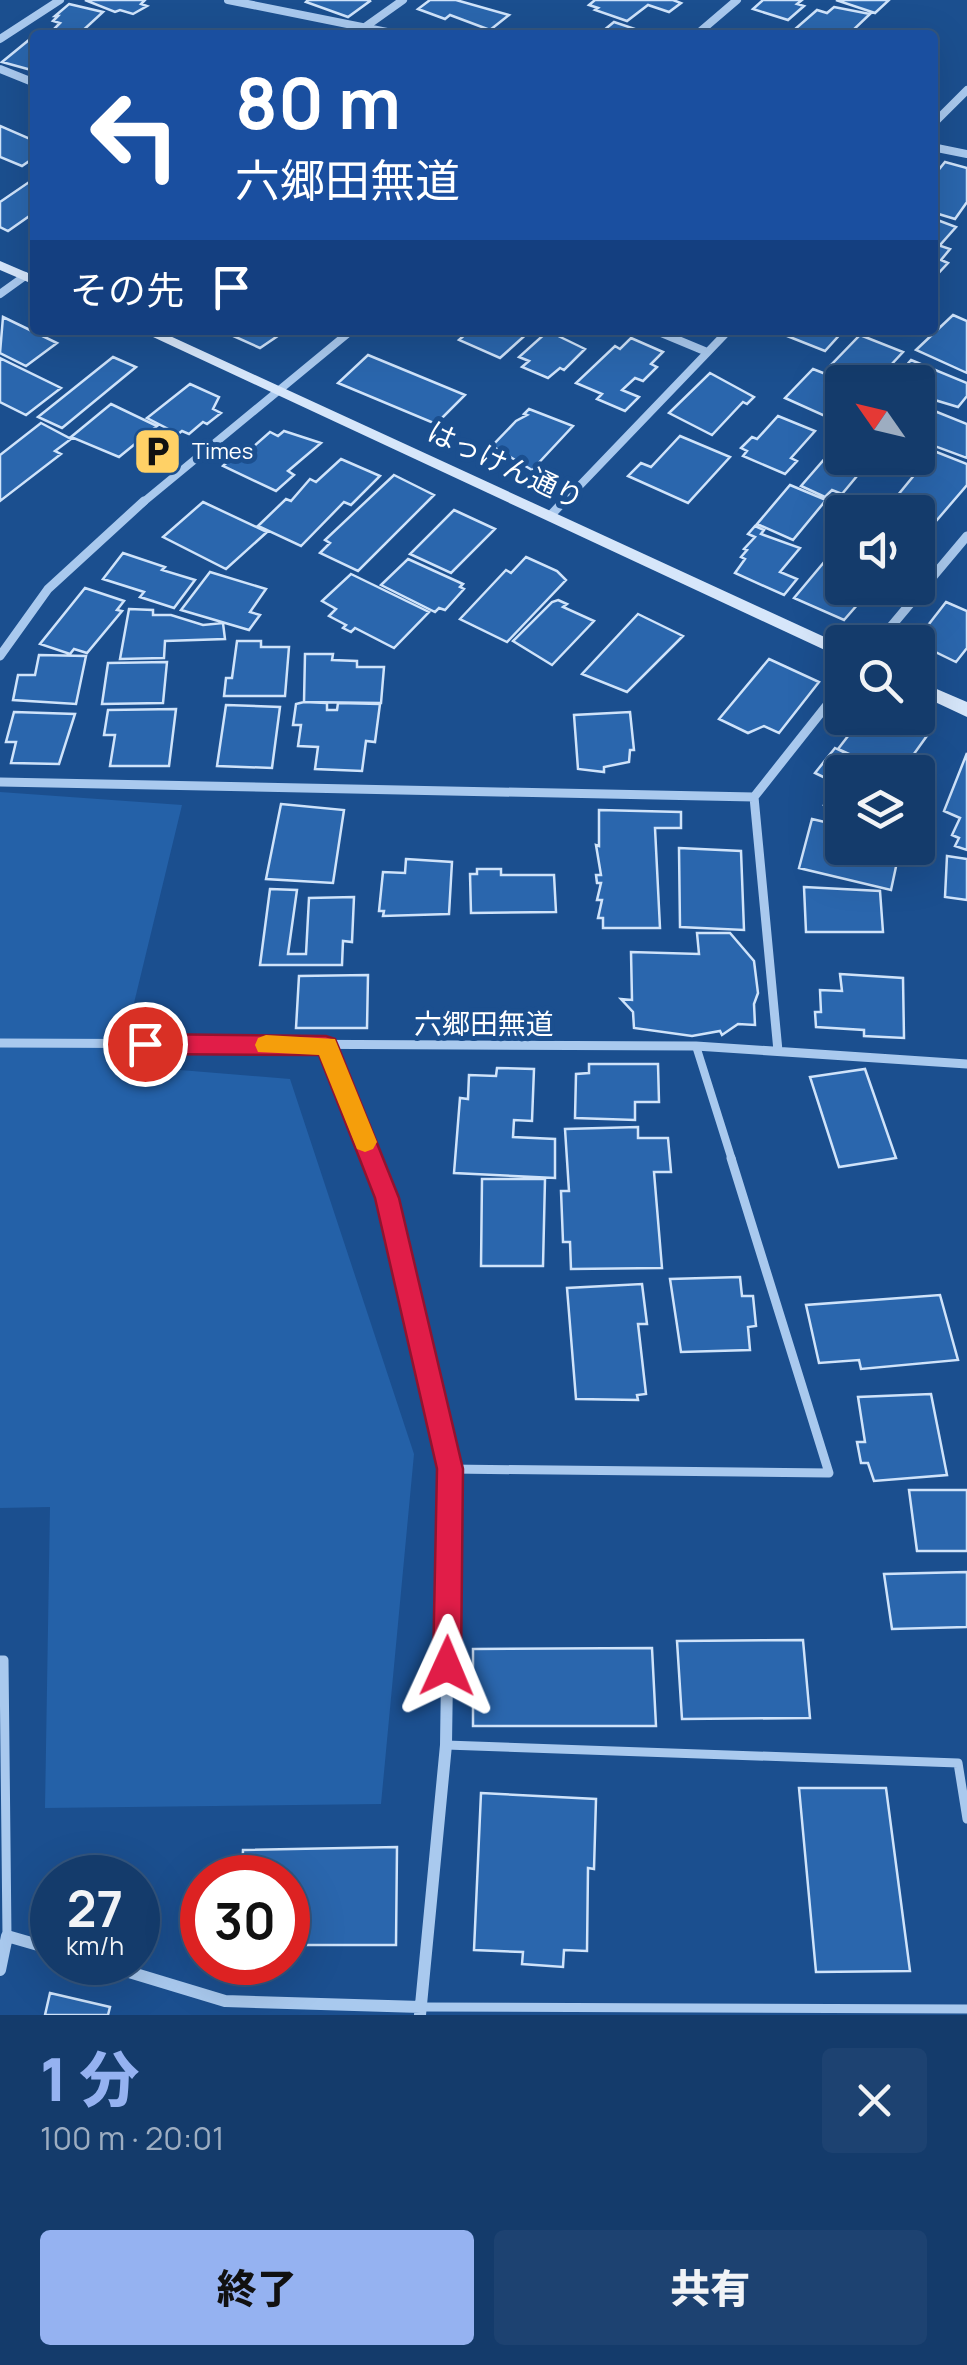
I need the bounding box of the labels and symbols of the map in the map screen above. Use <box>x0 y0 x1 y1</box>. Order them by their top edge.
north arrow <box>825 365 935 475</box>
street label: はっけん通り <box>422 411 590 517</box>
parking icon: Times <box>131 425 183 477</box>
place label: Times <box>192 436 253 466</box>
pin <box>103 1002 188 1087</box>
street label: 六郷田無道 <box>414 1004 554 1042</box>
position arrow <box>395 1614 499 1718</box>
speed limit sign: 30 <box>180 1855 310 1985</box>

